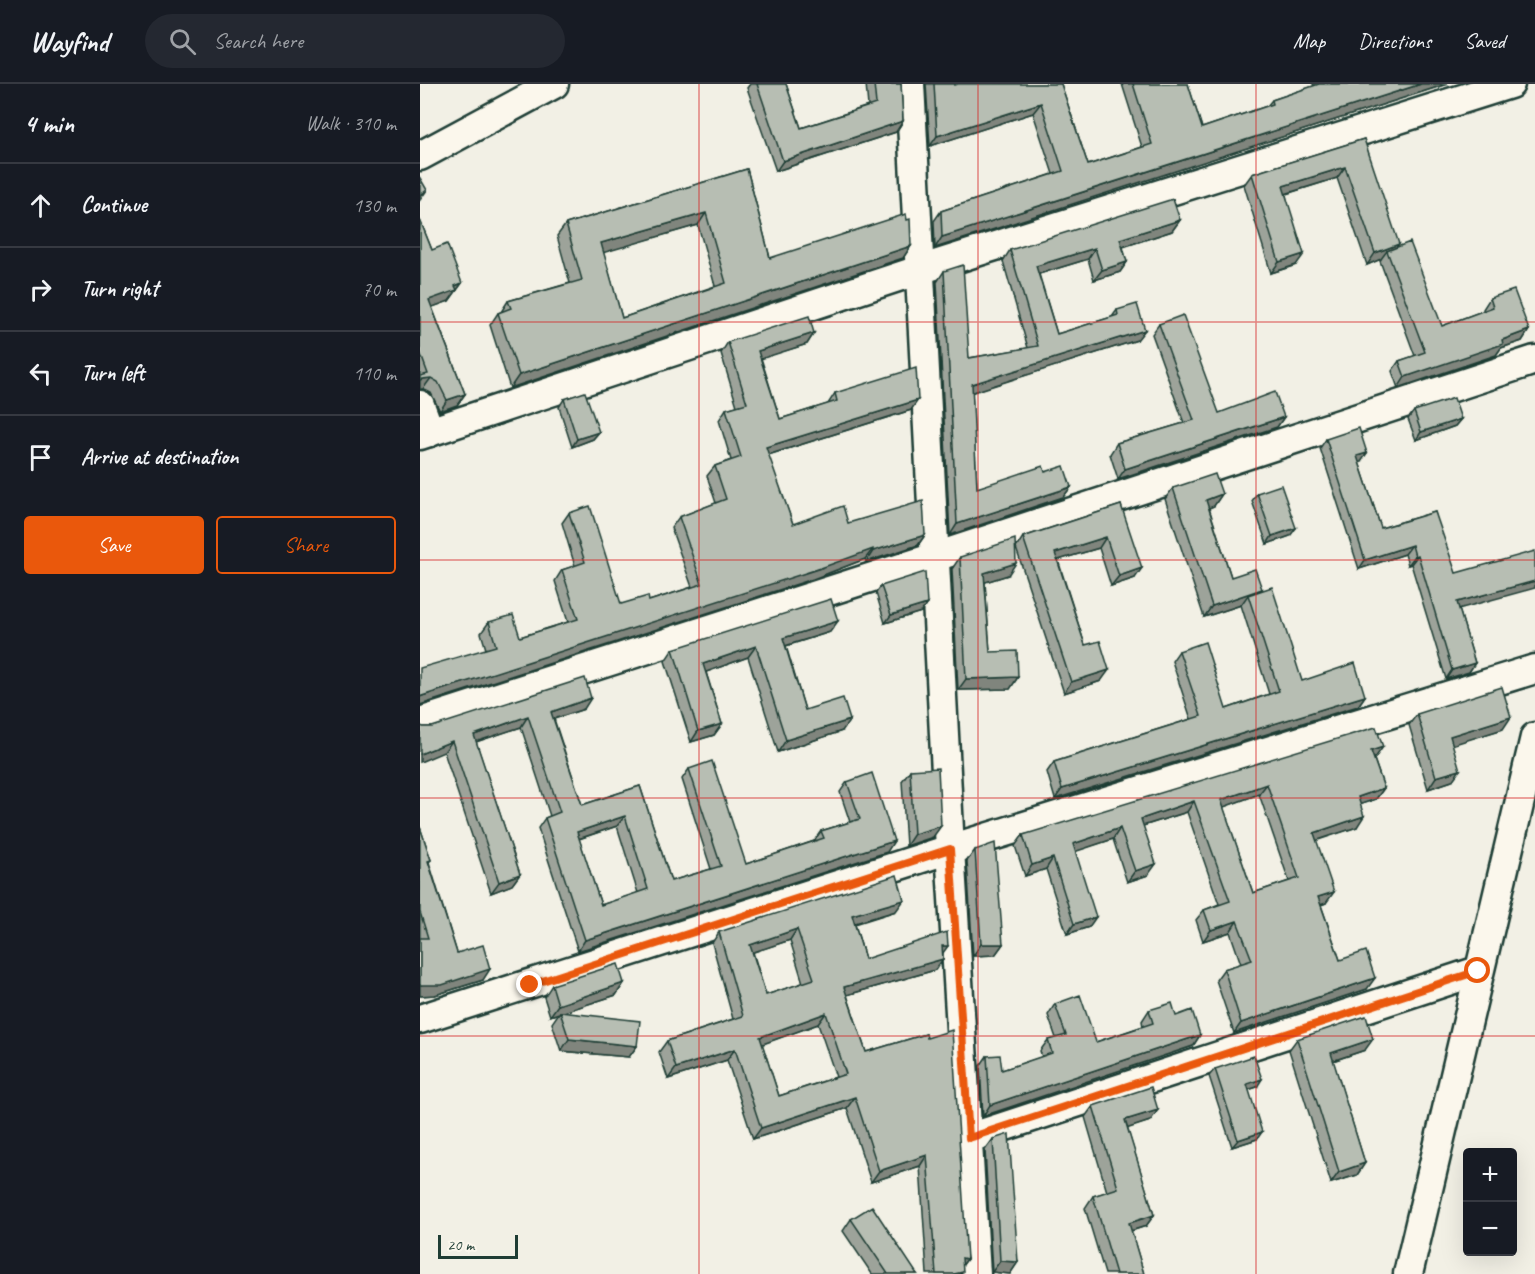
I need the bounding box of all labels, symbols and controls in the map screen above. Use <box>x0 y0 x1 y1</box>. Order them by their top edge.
search box <box>145 14 565 68</box>
text: Wayfind <box>30 24 109 59</box>
icon: search <box>166 25 199 58</box>
text: Search here <box>214 27 303 55</box>
text: Map <box>1293 28 1325 54</box>
text: Directions <box>1358 28 1431 54</box>
text: Saved <box>1464 28 1505 54</box>
text: 4 min <box>24 107 74 140</box>
text: Walk · 310 m <box>306 111 396 136</box>
icon: ahead <box>24 189 57 222</box>
text: Continue <box>81 191 147 219</box>
text: 130 m <box>353 193 396 218</box>
icon: right <box>24 273 57 306</box>
text: Turn right <box>81 275 158 303</box>
text: 70 m <box>362 277 396 302</box>
icon: left <box>24 357 57 390</box>
text: Turn left <box>81 359 145 387</box>
text: 110 m <box>353 361 396 386</box>
icon: arrive <box>24 441 57 474</box>
text: Arrive at destination <box>81 443 238 471</box>
button: Save <box>24 516 204 574</box>
button: Share <box>216 516 396 574</box>
route start <box>1464 957 1490 983</box>
route end <box>516 971 542 997</box>
map controls <box>1463 1148 1517 1256</box>
button: + <box>1463 1148 1517 1202</box>
button: − <box>1463 1202 1517 1256</box>
scale bar <box>438 1232 518 1260</box>
text: 20 m <box>447 1235 474 1255</box>

